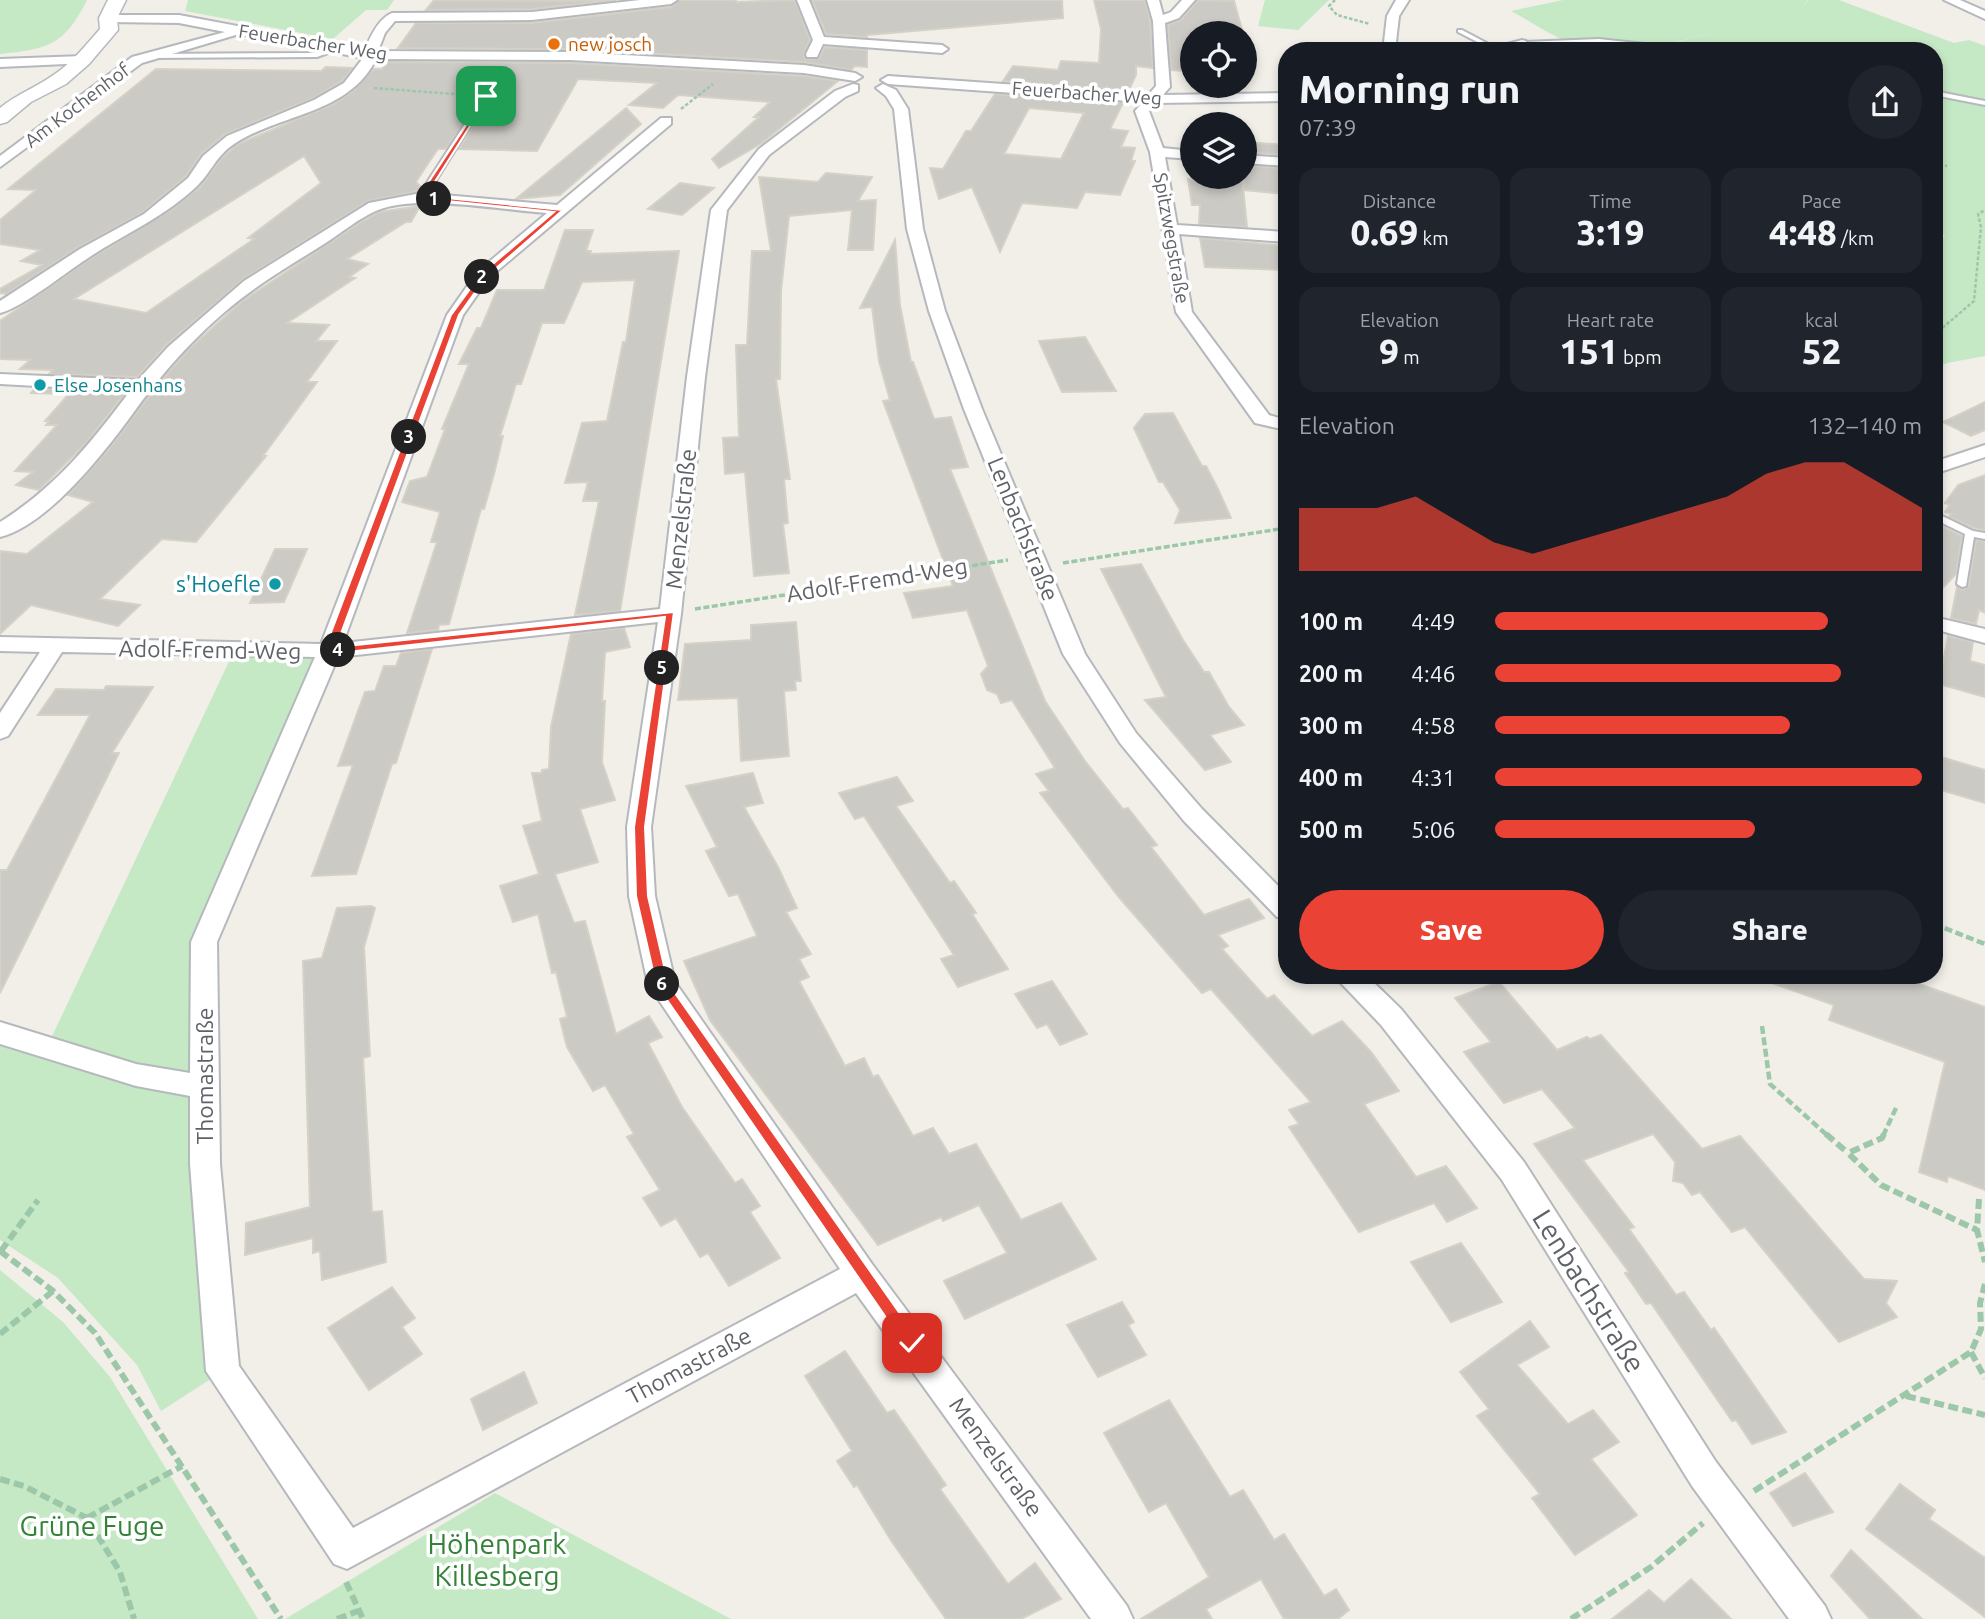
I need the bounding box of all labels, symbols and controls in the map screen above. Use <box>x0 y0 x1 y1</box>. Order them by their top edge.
street label: Feuerbacher Weg <box>237 19 389 65</box>
map controls <box>1180 21 1257 189</box>
button: locate <box>1180 21 1257 98</box>
place label: new josch <box>568 33 652 55</box>
marker: new josch <box>546 36 562 52</box>
street label: Am Kochenhof <box>20 58 134 152</box>
button: share <box>1848 65 1922 139</box>
pin <box>456 66 516 126</box>
text: Morning run <box>1299 68 1520 110</box>
icon: arrive <box>467 77 505 115</box>
street label: Feuerbacher Weg <box>1011 77 1163 109</box>
button: layers <box>1180 112 1257 189</box>
text: 07:39 <box>1299 115 1357 140</box>
street label: Spitzwegstraße <box>1150 171 1194 305</box>
pin: 1 <box>416 182 452 216</box>
text: 1 <box>428 187 439 209</box>
text: Distance <box>1363 190 1436 212</box>
text: Time <box>1589 190 1632 212</box>
text: Pace <box>1801 190 1842 212</box>
text: 0.69 <box>1350 212 1418 252</box>
text: 3:19 <box>1577 212 1644 252</box>
text: 4:48 <box>1769 212 1837 252</box>
text: km <box>1418 227 1449 249</box>
text: /km <box>1837 227 1874 249</box>
pin: 2 <box>464 260 500 294</box>
text: 2 <box>476 265 487 287</box>
text: Elevation <box>1360 309 1439 331</box>
text: Heart rate <box>1567 309 1654 331</box>
text: kcal <box>1805 309 1838 331</box>
text: 9 <box>1379 331 1399 371</box>
text: 151 <box>1559 331 1619 371</box>
text: 52 <box>1802 331 1841 371</box>
text: m <box>1399 346 1420 368</box>
text: bpm <box>1619 346 1662 368</box>
place label: Else Josenhans <box>54 374 182 396</box>
marker: Else Josenhans <box>32 377 48 393</box>
text: Elevation <box>1299 413 1395 438</box>
text: 132–140 m <box>1808 413 1922 438</box>
pin: 3 <box>392 420 426 454</box>
text: 3 <box>403 425 414 447</box>
street label: Menzelstraße <box>661 448 700 590</box>
street label: Lenbachstraße <box>983 453 1064 604</box>
street label: Adolf-Fremd-Weg <box>785 553 969 606</box>
place label: s'Hoefle <box>176 571 261 596</box>
marker: s'Hoefle <box>267 576 283 592</box>
text: 100 m <box>1299 609 1363 634</box>
text: 4:49 <box>1411 609 1456 634</box>
pin: 4 <box>320 632 356 668</box>
street label: Adolf-Fremd-Weg <box>118 635 302 664</box>
text: 4 <box>332 638 343 660</box>
pin: 5 <box>644 650 680 686</box>
text: 5 <box>656 656 667 678</box>
text: 200 m <box>1299 661 1363 686</box>
text: 4:46 <box>1411 661 1456 686</box>
text: 300 m <box>1299 713 1363 738</box>
text: 4:58 <box>1411 713 1456 738</box>
text: 400 m <box>1299 765 1363 790</box>
text: 4:31 <box>1411 765 1456 790</box>
text: 500 m <box>1299 817 1363 842</box>
text: 5:06 <box>1411 817 1456 842</box>
button: Save <box>1299 890 1604 970</box>
button: Share <box>1618 890 1922 970</box>
pin: 6 <box>644 967 680 1002</box>
text: 6 <box>656 972 667 994</box>
street label: Thomastraße <box>192 1007 217 1145</box>
street label: Lenbachstraße <box>1527 1204 1652 1378</box>
pin <box>882 1313 942 1373</box>
street label: Thomastraße <box>622 1322 755 1409</box>
icon: check <box>893 1324 931 1362</box>
street label: Menzelstraße <box>945 1392 1048 1521</box>
park label: Grüne Fuge <box>20 1510 164 1541</box>
park label: Höhenpark Killesberg <box>428 1528 566 1591</box>

